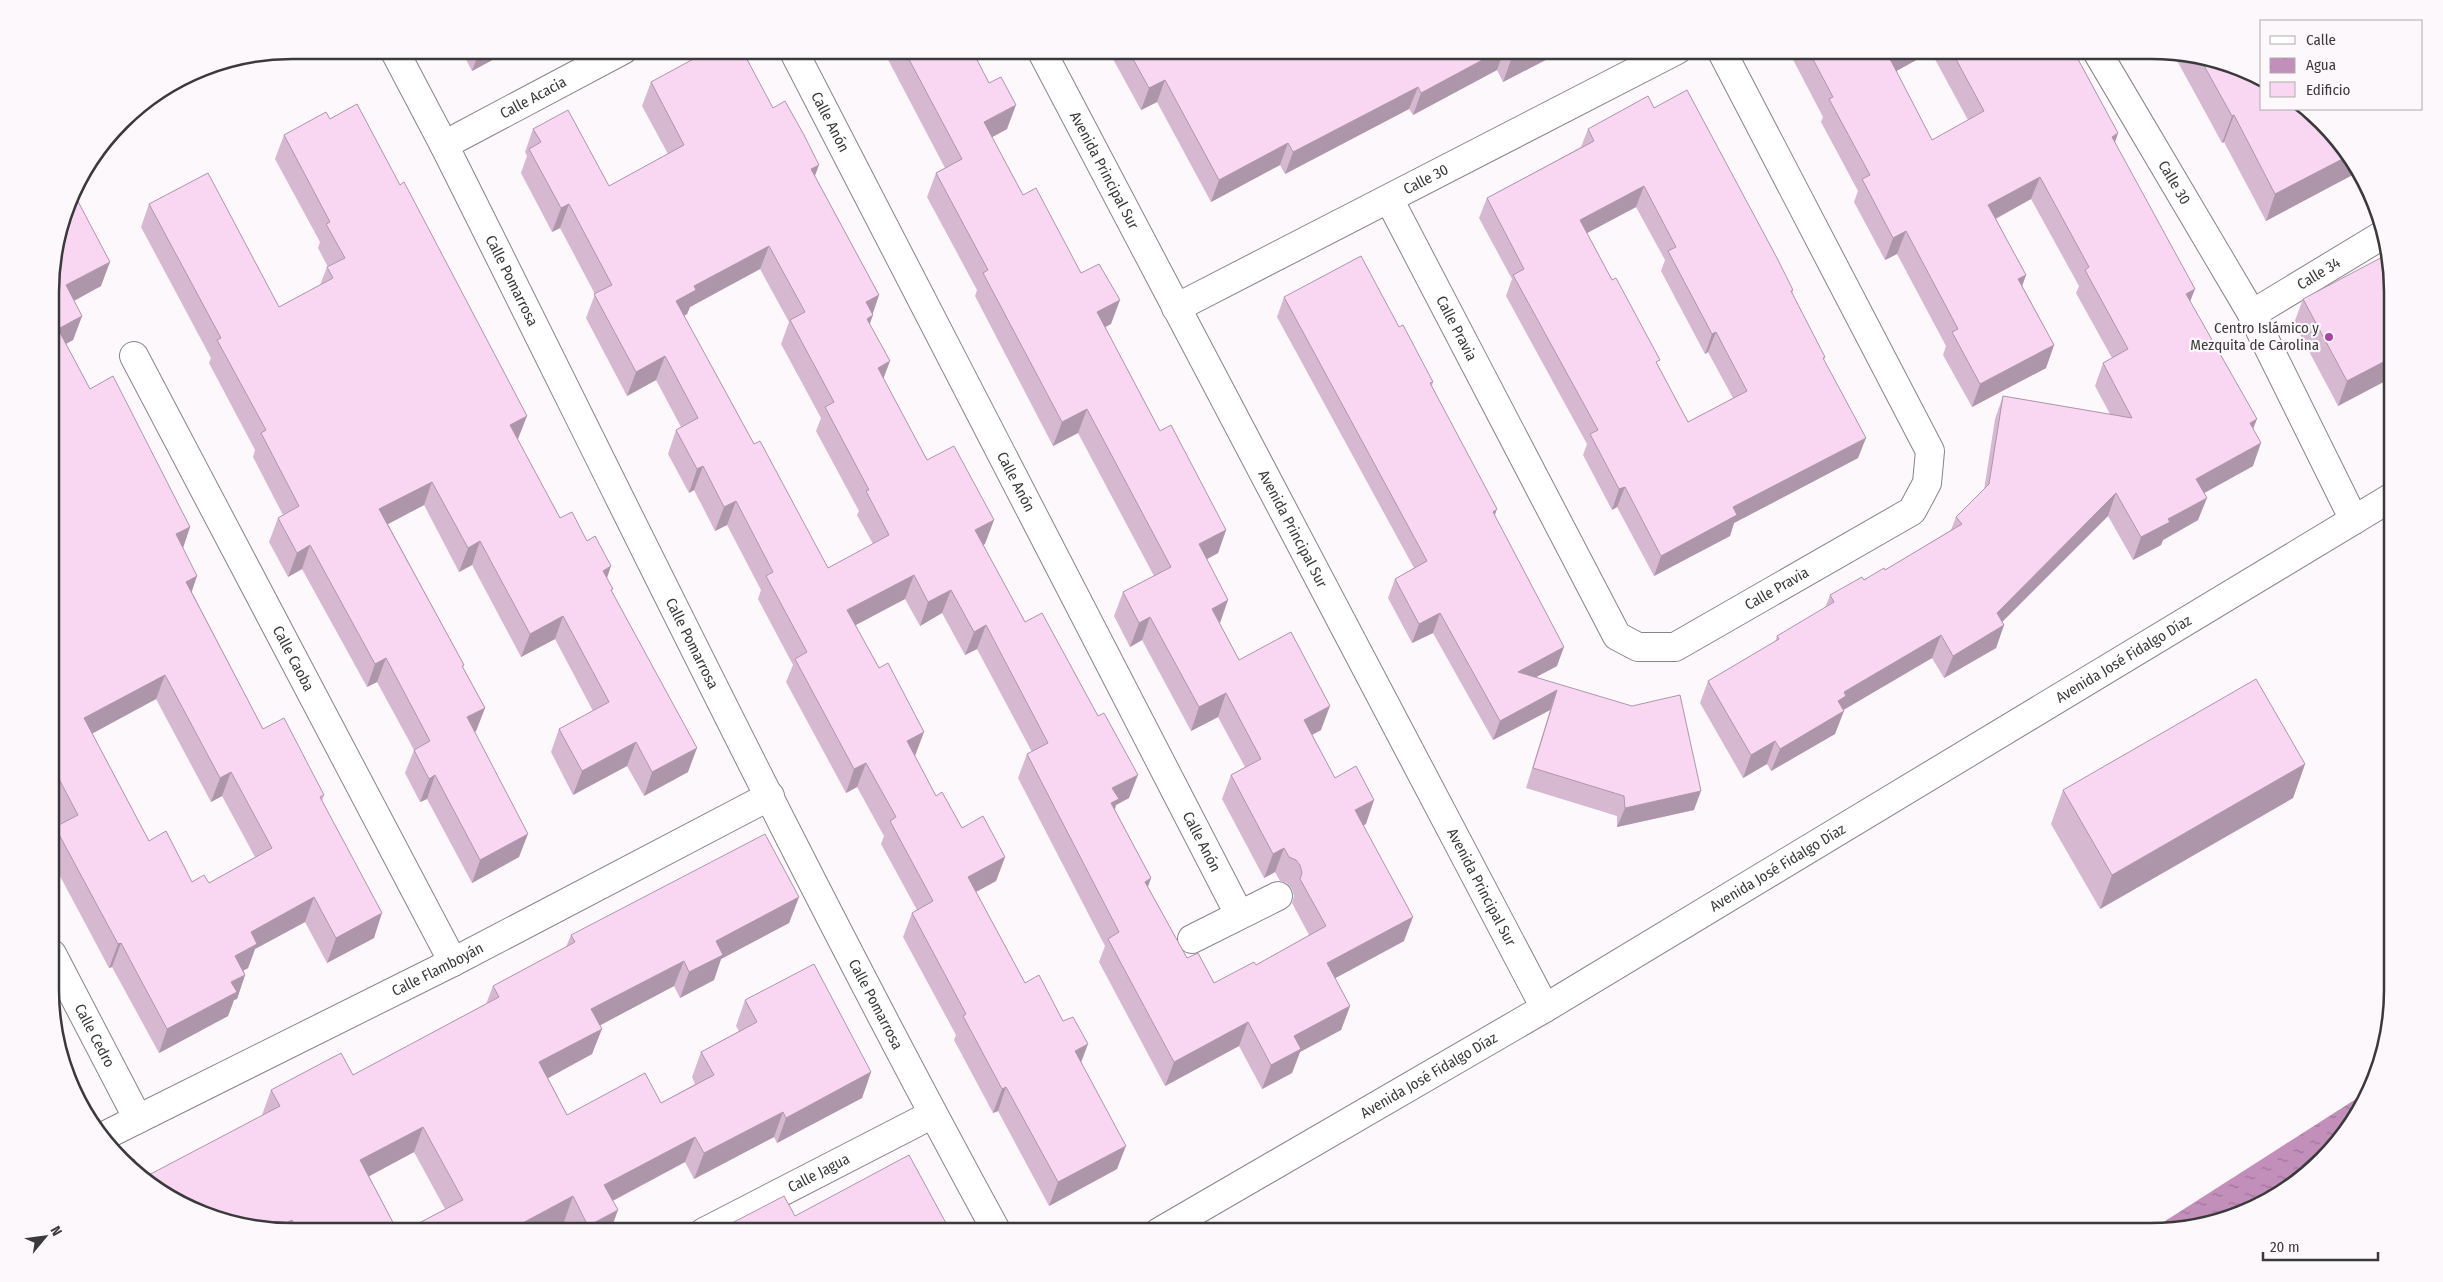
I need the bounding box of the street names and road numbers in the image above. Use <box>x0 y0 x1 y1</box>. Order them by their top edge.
street label: Calle Acacia <box>497 73 569 123</box>
street label: Calle Anón <box>807 89 853 155</box>
street label: Avenida Principal Sur <box>1066 108 1143 233</box>
street label: Calle 30 <box>2154 157 2194 208</box>
street label: Calle 30 <box>1400 160 1451 198</box>
street label: Calle Pomarrosa <box>482 232 542 329</box>
street label: Calle 34 <box>2294 254 2344 294</box>
street label: Calle Pravia <box>1432 293 1481 364</box>
street label: Calle Anón <box>993 449 1039 515</box>
street label: Avenida Principal Sur <box>1255 467 1332 591</box>
street label: Calle Pravia <box>1742 563 1812 614</box>
street label: Calle Pomarrosa <box>662 595 722 692</box>
street label: Avenida José Fidalgo Díaz <box>2053 611 2195 707</box>
street label: Calle Caoba <box>269 623 318 694</box>
street label: Calle Anón <box>1179 809 1225 875</box>
street label: Avenida José Fidalgo Díaz <box>1707 820 1849 915</box>
street label: Avenida Principal Sur <box>1443 825 1520 950</box>
street label: Calle Flamboyán <box>389 939 486 1000</box>
street label: Calle Pomarrosa <box>845 956 907 1053</box>
street label: Calle Cedro <box>71 1001 119 1070</box>
street label: Avenida José Fidalgo Díaz <box>1357 1029 1500 1122</box>
street label: Calle Jagua <box>785 1150 853 1196</box>

